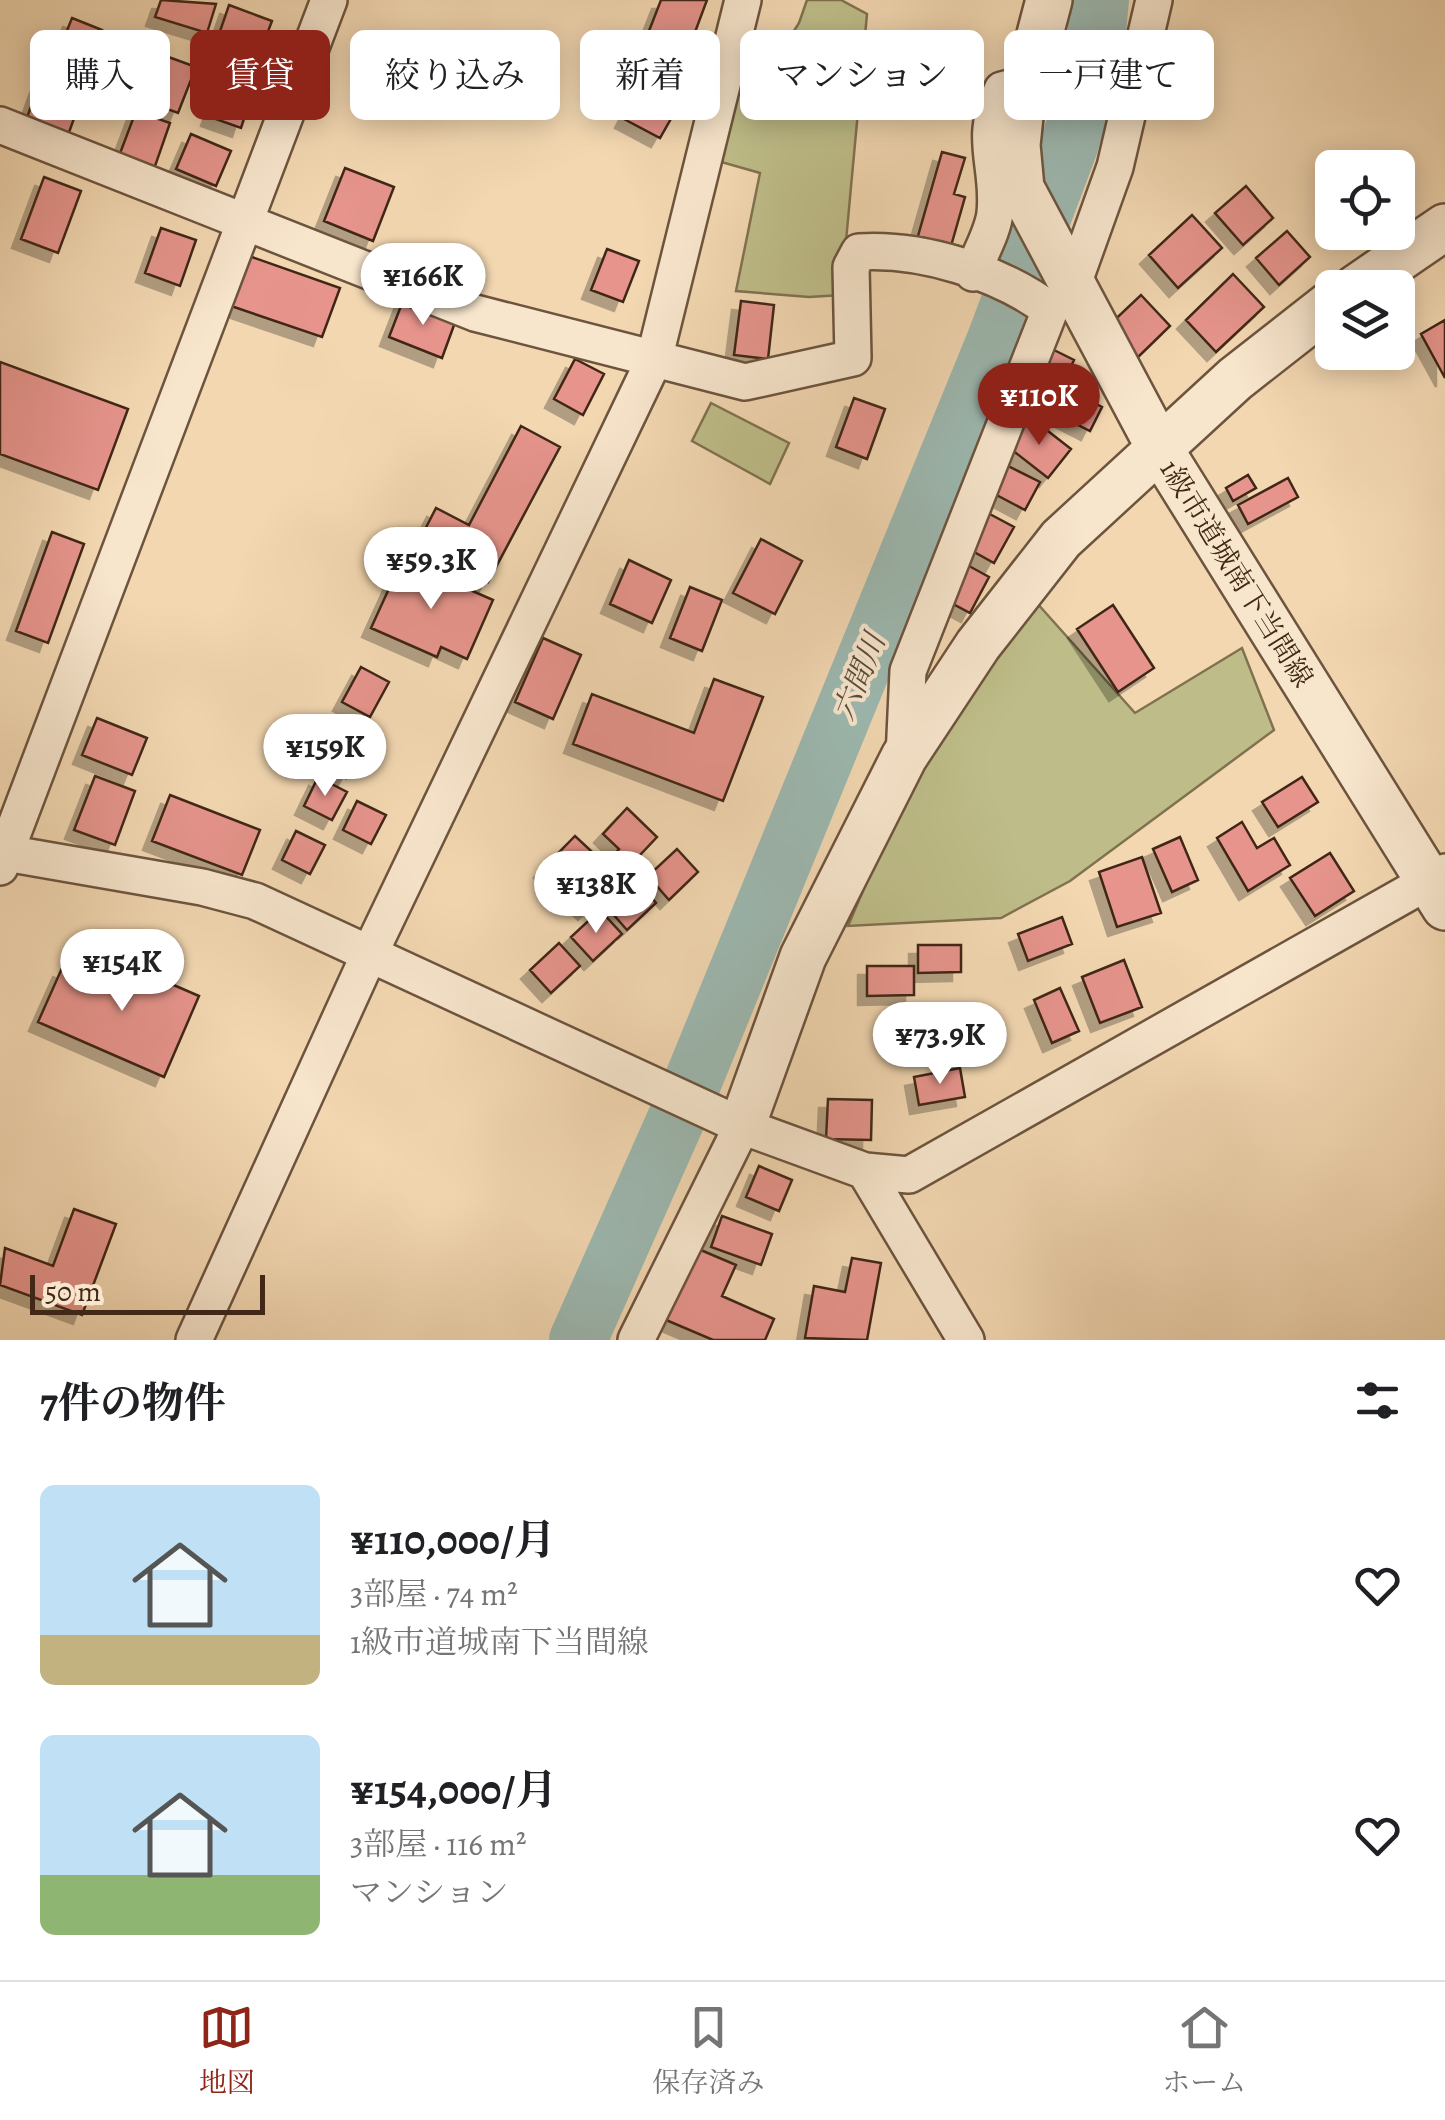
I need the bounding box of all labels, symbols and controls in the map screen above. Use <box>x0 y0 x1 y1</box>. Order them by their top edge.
chip: 購入 <box>30 30 170 120</box>
chip: 賃貸 <box>190 30 330 120</box>
chip: 絞り込み <box>350 30 560 120</box>
chip: 新着 <box>580 30 720 120</box>
chip: マンション <box>740 30 984 120</box>
chip: 一戸建て <box>1004 30 1214 120</box>
map controls <box>1315 150 1415 370</box>
button: locate <box>1315 150 1415 250</box>
pin: ¥166K <box>353 243 493 328</box>
text: ¥166K <box>383 253 463 297</box>
button: layers <box>1315 270 1415 370</box>
pin: ¥110K <box>969 363 1109 448</box>
text: ¥110K <box>1000 373 1078 417</box>
street label: 1級市道城南下当間線 <box>1151 453 1322 695</box>
pin: ¥59.3K <box>350 527 512 612</box>
text: ¥59.3K <box>386 537 476 581</box>
water label: 六間川 <box>824 625 896 726</box>
pin: ¥159K <box>255 714 395 799</box>
text: ¥159K <box>285 724 365 768</box>
pin: ¥138K <box>526 851 666 936</box>
text: ¥138K <box>556 861 636 905</box>
pin: ¥154K <box>52 929 192 1014</box>
text: ¥154K <box>82 939 162 983</box>
pin: ¥73.9K <box>859 1002 1021 1087</box>
text: ¥73.9K <box>895 1012 985 1056</box>
scale bar <box>30 1270 265 1314</box>
text: 50 m <box>45 1273 101 1311</box>
icon: filters <box>1350 1373 1405 1428</box>
text: 7件の物件 <box>40 1374 226 1431</box>
text: ¥110,000/月 <box>350 1511 556 1568</box>
icon: home <box>120 1525 240 1645</box>
icon: heart <box>1350 1558 1405 1613</box>
text: 3部屋 · 74 m² <box>350 1572 518 1616</box>
text: 1級市道城南下当間線 <box>350 1620 649 1664</box>
text: ¥154,000/月 <box>350 1761 557 1818</box>
icon: home <box>120 1775 240 1895</box>
icon: heart <box>1350 1808 1405 1863</box>
text: 3部屋 · 116 m² <box>350 1822 526 1866</box>
text: マンション <box>350 1870 509 1914</box>
tab: 地図 <box>199 2000 255 2102</box>
tab: 保存済み <box>652 2000 764 2102</box>
tab: ホーム <box>1162 2000 1246 2102</box>

